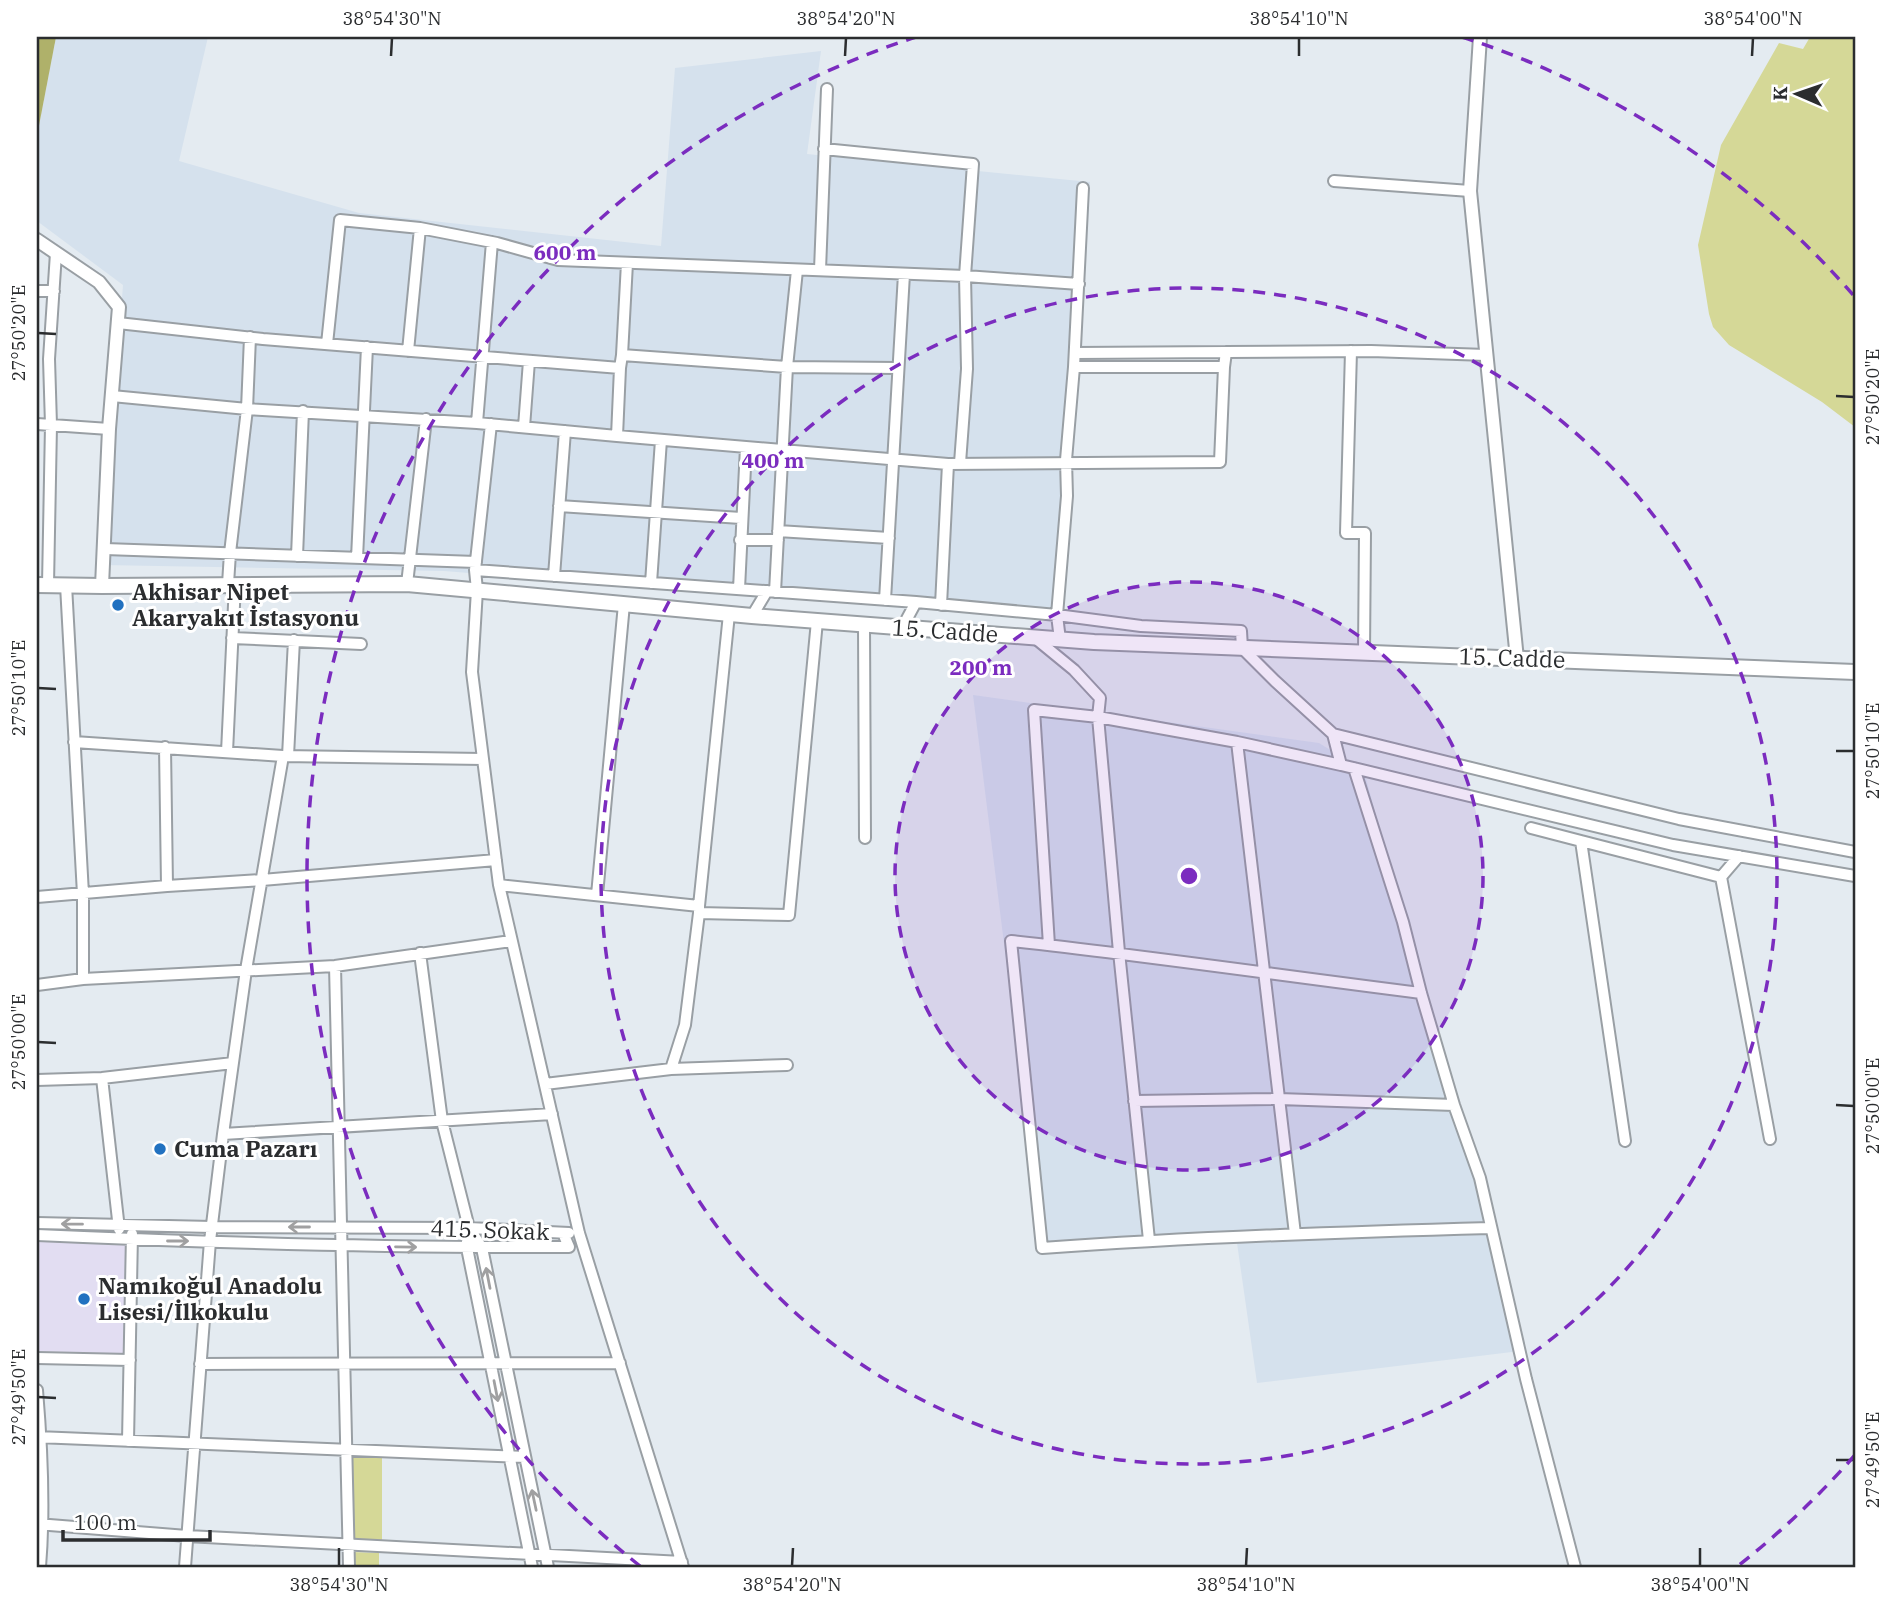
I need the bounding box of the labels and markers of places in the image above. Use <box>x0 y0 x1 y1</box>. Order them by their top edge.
place label: Akhisar Nipet Akaryakıt İstasyonu <box>132 576 359 632</box>
marker: Akhisar Nipet Akaryakıt İstasyonu <box>110 597 126 613</box>
centre of rings <box>1177 864 1201 888</box>
place label: Cuma Pazarı <box>174 1133 318 1163</box>
marker: Cuma Pazarı <box>152 1141 168 1157</box>
place label: Namıkoğul Anadolu Lisesi/İlkokulu <box>98 1270 322 1326</box>
marker: Namıkoğul Anadolu Lisesi/İlkokulu <box>76 1291 92 1307</box>

